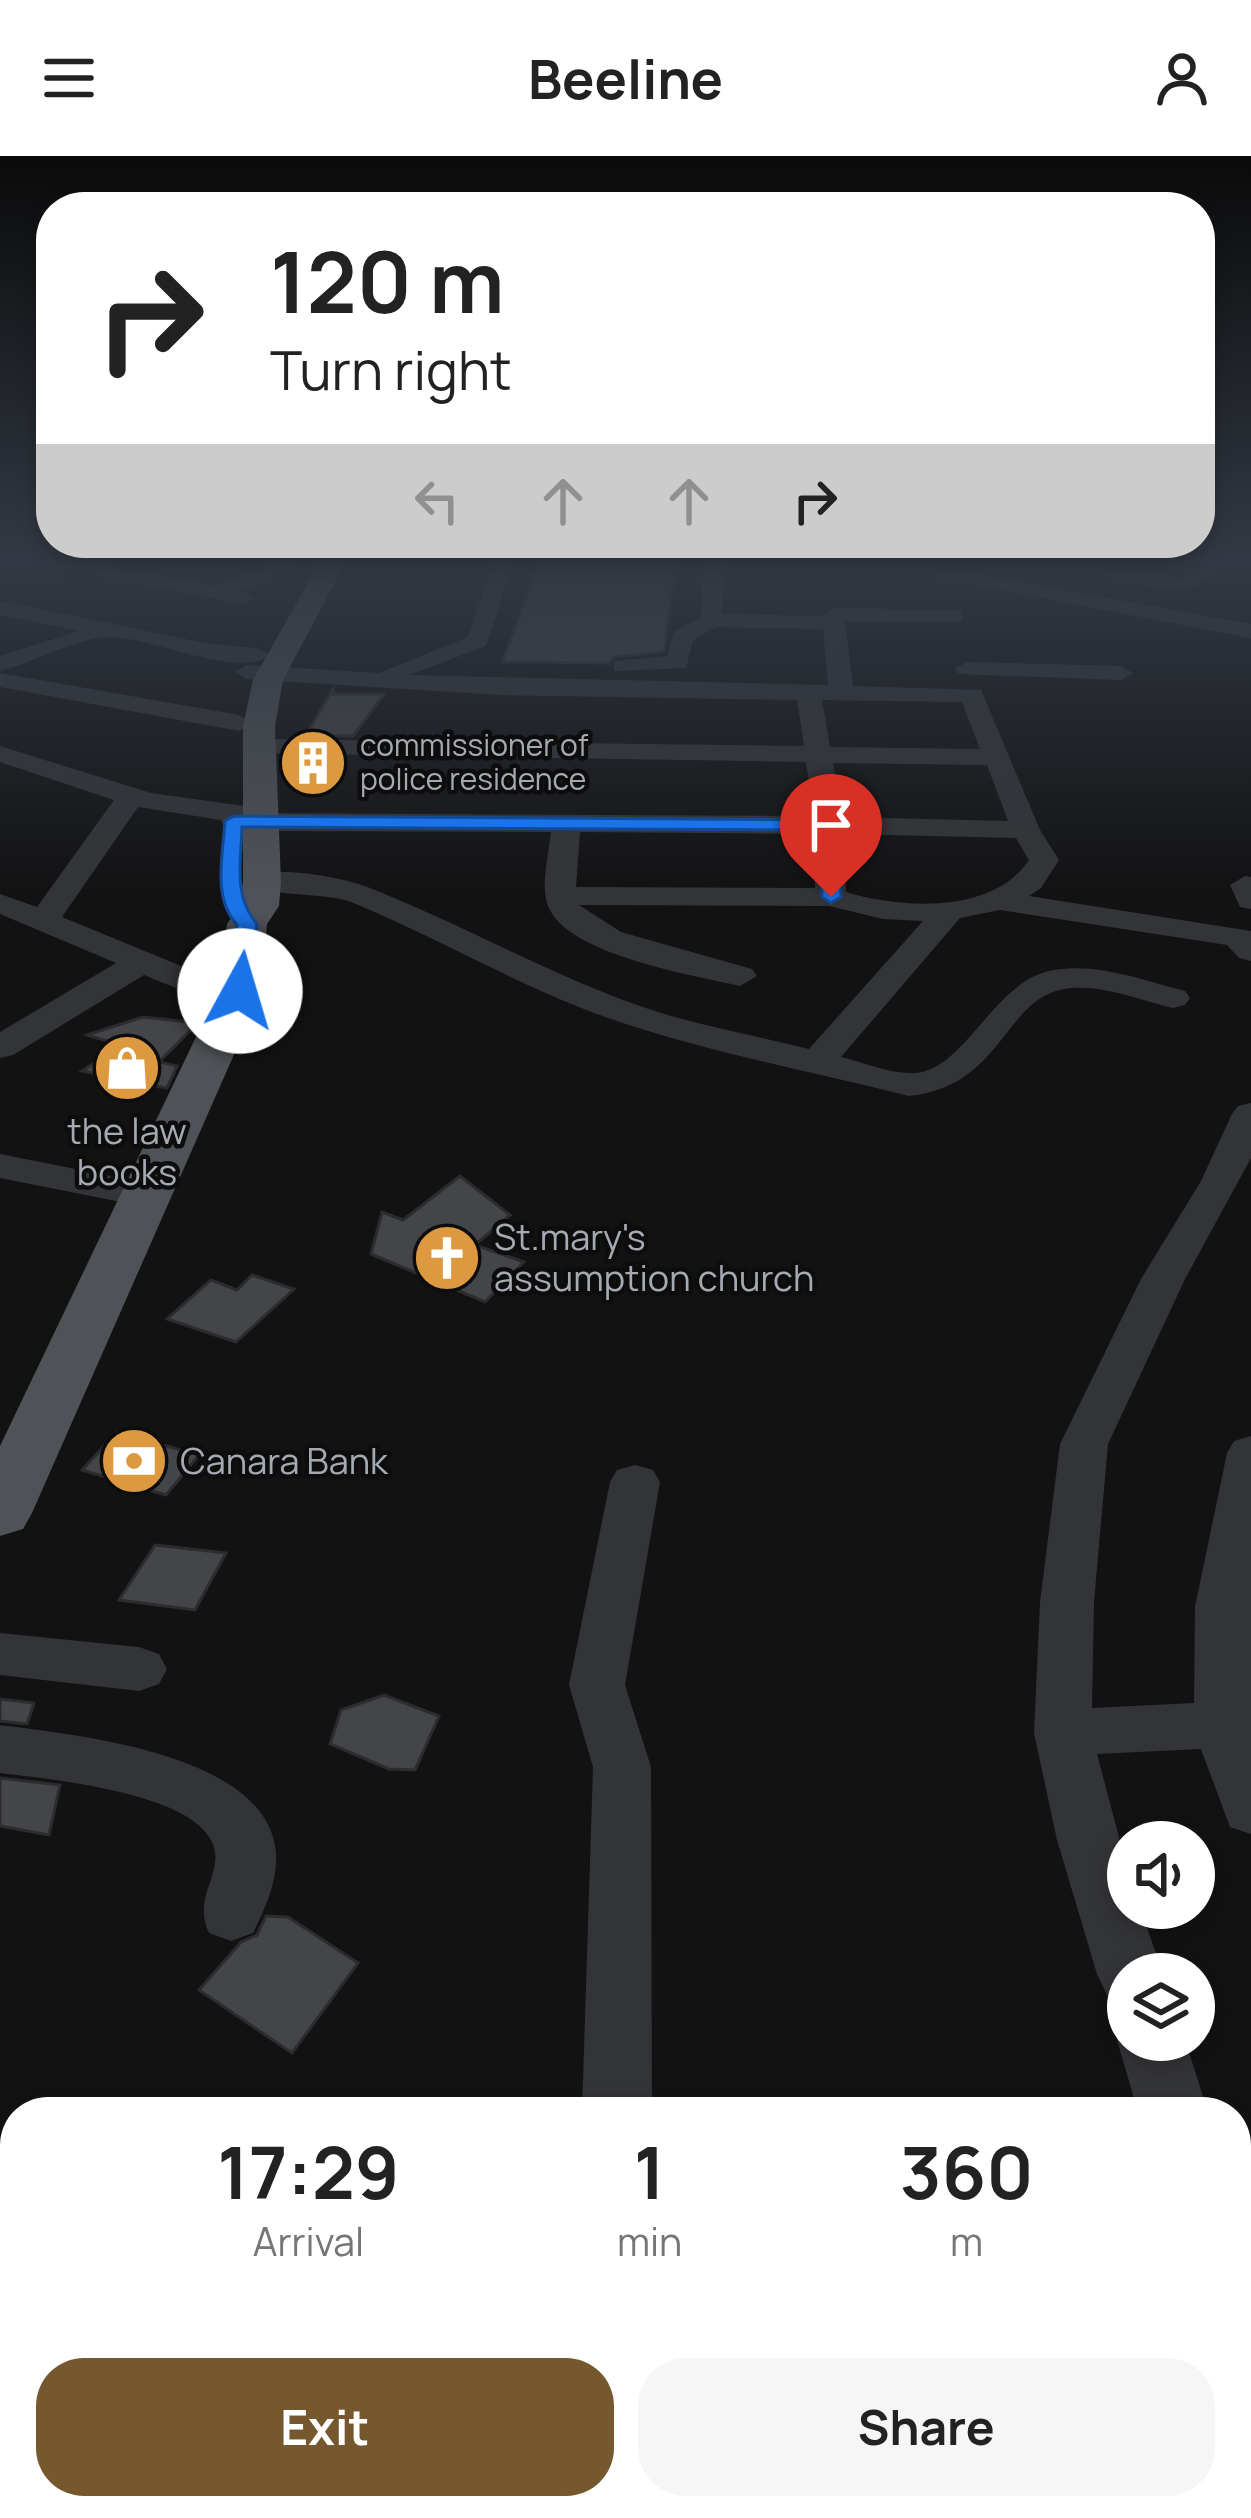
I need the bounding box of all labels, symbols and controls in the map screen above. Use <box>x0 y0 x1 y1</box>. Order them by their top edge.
text: Beeline <box>528 41 723 115</box>
icon: menu <box>36 45 102 111</box>
icon: person <box>1149 45 1215 111</box>
text: 120 m <box>270 223 504 338</box>
icon: right <box>72 240 228 396</box>
text: Turn right <box>270 332 512 406</box>
icon: left <box>404 468 470 534</box>
icon: ahead <box>530 468 596 534</box>
icon: ahead <box>656 468 722 534</box>
icon: right <box>782 468 848 534</box>
place label: commissioner of police residence <box>360 724 589 799</box>
building icon: commissioner of police residence <box>278 728 348 798</box>
pin <box>780 774 882 897</box>
icon: arrive <box>798 792 864 858</box>
position arrow <box>177 928 303 1054</box>
shop icon: the law books <box>92 1033 162 1103</box>
place label: the law books <box>67 1106 187 1196</box>
place label: St.mary's assumption church <box>494 1212 814 1302</box>
church icon: St.mary's assumption church <box>412 1223 482 1293</box>
bank icon: Canara Bank <box>99 1426 169 1496</box>
place label: Canara Bank <box>180 1436 389 1485</box>
map controls <box>1107 1821 1215 2061</box>
button: sound <box>1107 1821 1215 1929</box>
button: layers <box>1107 1953 1215 2061</box>
text: 17:29 <box>217 2122 400 2221</box>
text: 1 <box>634 2122 665 2221</box>
text: 360 <box>900 2122 1034 2221</box>
text: Arrival <box>253 2214 364 2268</box>
text: min <box>617 2214 682 2268</box>
text: m <box>950 2214 983 2268</box>
button: Exit <box>36 2358 614 2496</box>
button: Share <box>638 2358 1215 2496</box>

